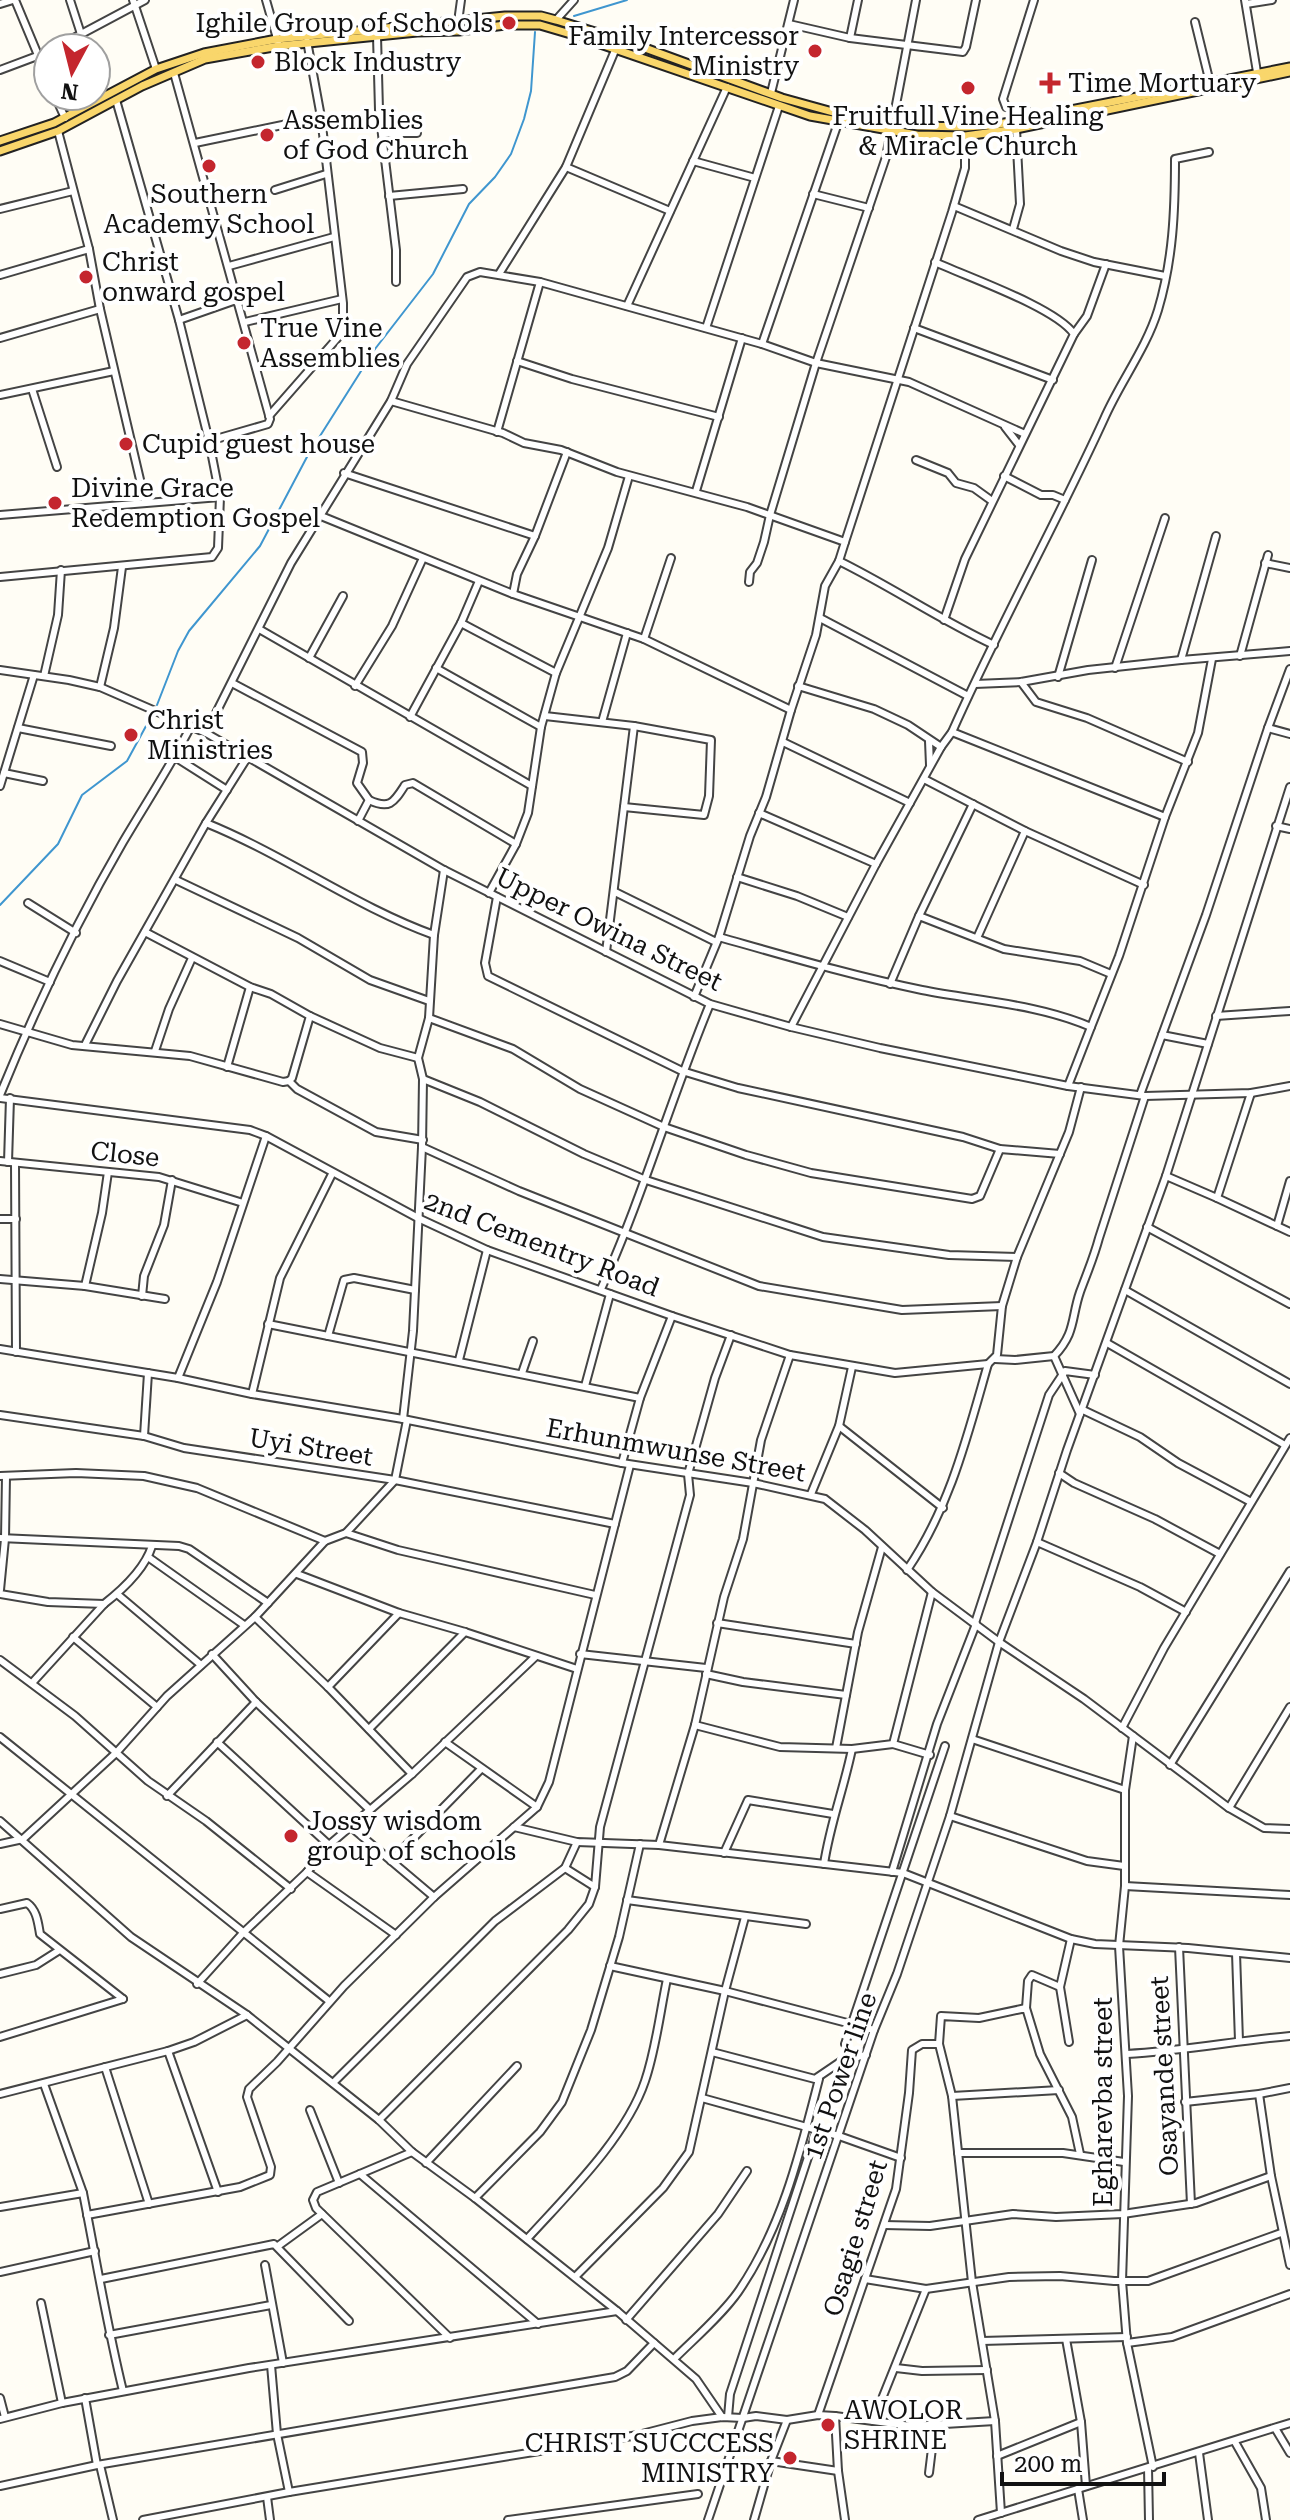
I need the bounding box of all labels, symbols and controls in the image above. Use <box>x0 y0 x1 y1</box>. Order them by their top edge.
place label: Ighile Group of Schools <box>195 8 493 38</box>
marker: Ighile Group of Schools <box>500 14 518 32</box>
place label: Family Intercessor Ministry <box>568 21 800 81</box>
north arrow <box>32 32 112 112</box>
marker: Family Intercessor Ministry <box>806 42 824 60</box>
place label: Block Industry <box>274 47 462 77</box>
marker: Block Industry <box>249 53 267 71</box>
place label: Time Mortuary <box>1068 68 1257 98</box>
marker: Time Mortuary <box>1039 72 1061 94</box>
text: N <box>60 78 80 105</box>
marker: Fruitfull Vine Healing & Miracle Church <box>959 79 977 97</box>
place label: Fruitfull Vine Healing & Miracle Church <box>833 101 1104 161</box>
place label: Assemblies of God Church <box>283 105 469 165</box>
marker: Assemblies of God Church <box>258 126 276 144</box>
marker: Southern Academy School <box>200 157 218 175</box>
place label: Southern Academy School <box>104 179 314 239</box>
place label: Christ onward gospel <box>102 247 285 307</box>
marker: Christ onward gospel <box>77 268 95 286</box>
place label: True Vine Assemblies <box>260 313 400 373</box>
marker: True Vine Assemblies <box>235 334 253 352</box>
place label: Cupid guest house <box>142 429 375 459</box>
marker: Cupid guest house <box>117 435 135 453</box>
place label: Divine Grace Redemption Gospel <box>71 473 320 533</box>
marker: Divine Grace Redemption Gospel <box>46 494 64 512</box>
place label: Christ Ministries <box>147 705 273 765</box>
marker: Christ Ministries <box>122 726 140 744</box>
street label: Upper Owina Street <box>491 861 727 997</box>
street label: Close <box>89 1135 161 1173</box>
street label: 2nd Cementry Road <box>420 1185 664 1303</box>
street label: Erhunmwunse Street <box>544 1412 808 1488</box>
street label: Uyi Street <box>247 1422 375 1472</box>
place label: Jossy wisdom group of schools <box>307 1806 516 1866</box>
marker: Jossy wisdom group of schools <box>282 1827 300 1845</box>
street label: Osayande street <box>1144 1975 1184 2177</box>
street label: 1st Power line <box>797 1989 883 2163</box>
street label: Egharevba street <box>1088 1997 1118 2207</box>
street label: Osagie street <box>817 2156 893 2320</box>
place label: AWOLOR SHRINE <box>844 2395 963 2455</box>
marker: AWOLOR SHRINE <box>819 2416 837 2434</box>
place label: CHRIST SUCCCESS MINISTRY <box>525 2428 774 2488</box>
scale bar <box>1002 2436 1164 2486</box>
marker: CHRIST SUCCCESS MINISTRY <box>781 2449 799 2467</box>
text: 200 m <box>1014 2450 1082 2478</box>

